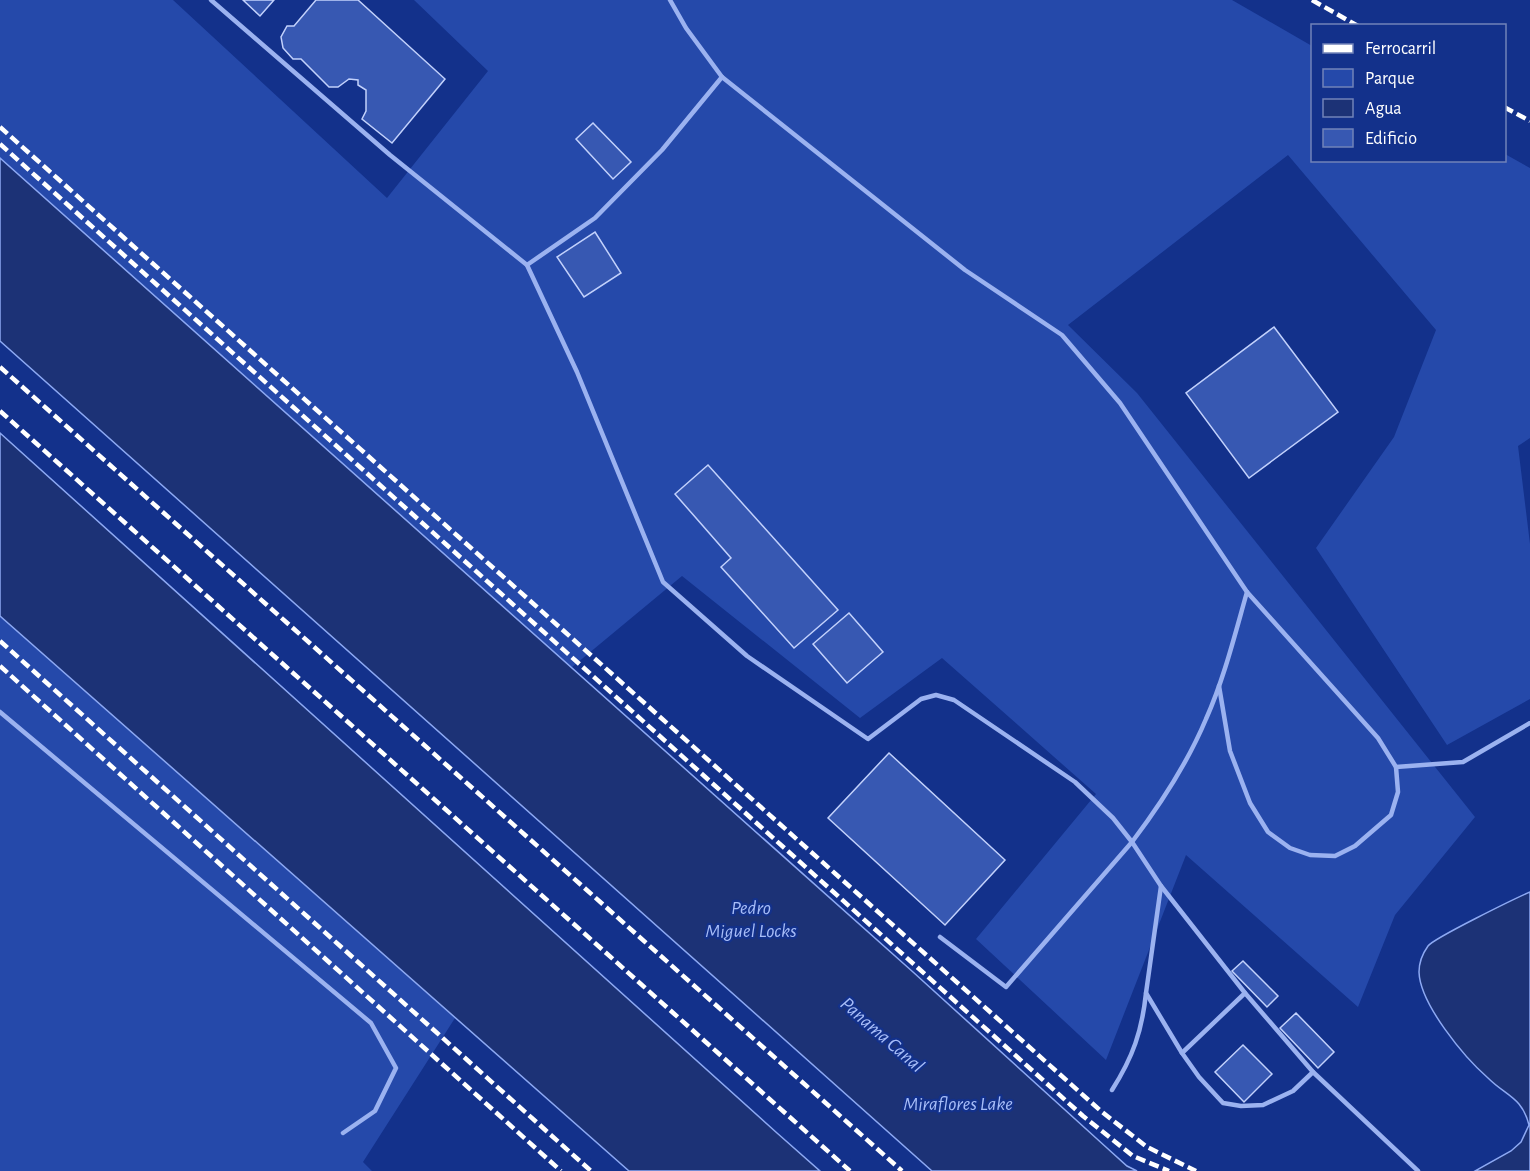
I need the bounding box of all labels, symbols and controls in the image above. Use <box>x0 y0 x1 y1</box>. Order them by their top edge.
legend <box>1311 24 1506 162</box>
text: Ferrocarril <box>1365 40 1436 58</box>
text: Parque <box>1365 70 1414 88</box>
text: Agua <box>1365 100 1402 118</box>
text: Edificio <box>1365 130 1417 148</box>
water label: Pedro Miguel Locks <box>705 898 797 941</box>
water label: Panama Canal <box>836 993 928 1077</box>
water label: Miraflores Lake <box>903 1094 1013 1114</box>

